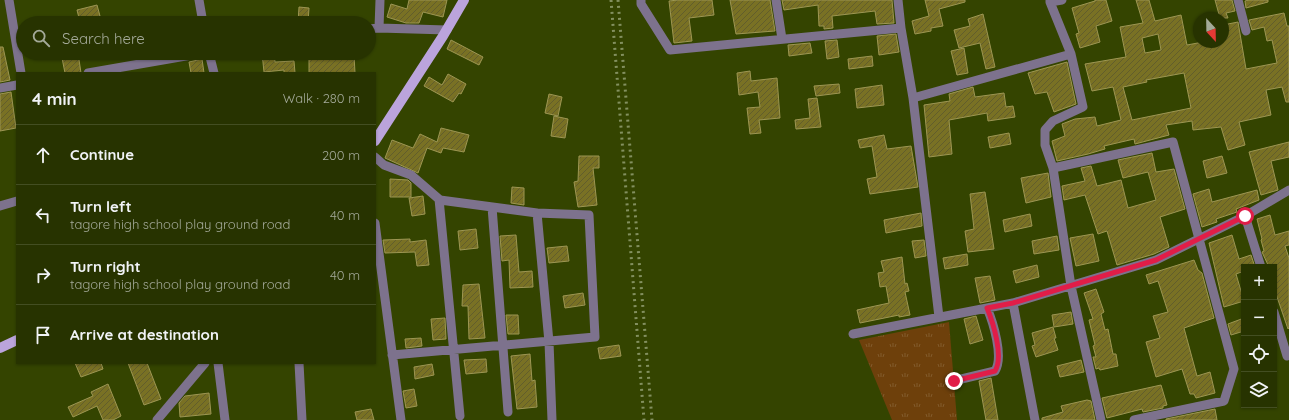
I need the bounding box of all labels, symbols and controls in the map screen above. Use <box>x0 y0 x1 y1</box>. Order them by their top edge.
north arrow <box>1193 12 1229 48</box>
search box <box>16 16 376 60</box>
icon: search <box>30 27 52 49</box>
text: Search here <box>62 29 145 48</box>
text: 4 min <box>32 88 77 109</box>
text: Walk · 280 m <box>283 90 360 106</box>
icon: ahead <box>32 144 54 166</box>
text: Continue <box>70 145 134 164</box>
text: 200 m <box>322 147 360 163</box>
text: Turn left <box>70 197 132 216</box>
icon: left <box>32 204 54 226</box>
text: 40 m <box>330 207 360 223</box>
route start <box>1236 207 1254 225</box>
text: tagore high school play ground road <box>70 216 290 232</box>
text: Turn right <box>70 257 141 276</box>
icon: right <box>32 264 54 286</box>
map controls <box>1241 264 1277 408</box>
button: + <box>1241 264 1277 300</box>
text: 40 m <box>330 267 360 283</box>
text: tagore high school play ground road <box>70 276 290 292</box>
button: − <box>1241 300 1277 336</box>
icon: arrive <box>32 324 54 346</box>
text: Arrive at destination <box>70 325 219 344</box>
button: locate <box>1241 336 1277 372</box>
route end <box>945 372 963 390</box>
button: layers <box>1241 372 1277 408</box>

